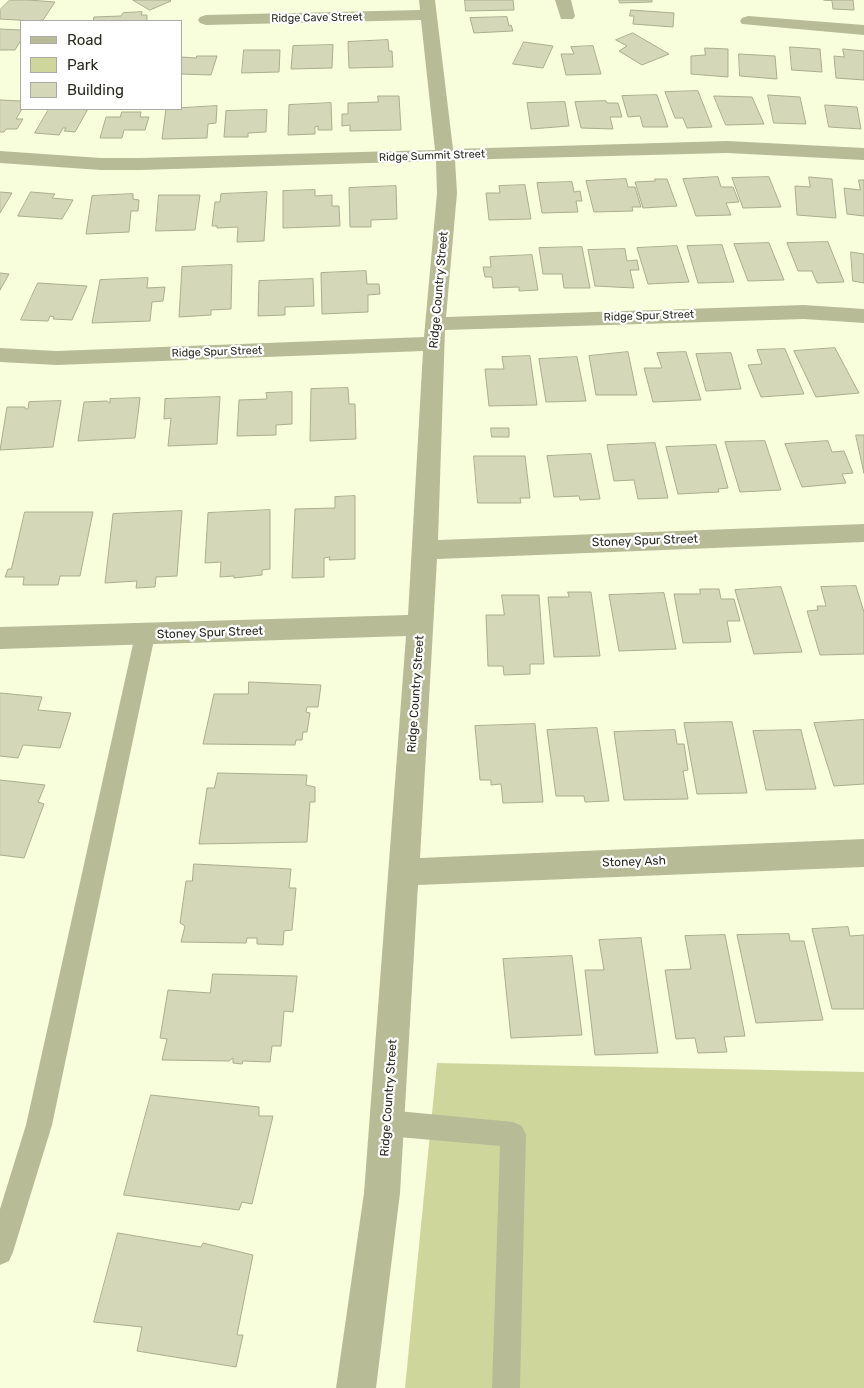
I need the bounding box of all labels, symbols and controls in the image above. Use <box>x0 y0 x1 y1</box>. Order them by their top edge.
street label: Ridge Cave Street <box>271 11 363 25</box>
legend <box>20 20 182 110</box>
text: Road <box>67 31 103 49</box>
text: Park <box>67 56 98 74</box>
text: Building <box>67 81 124 99</box>
street label: Ridge Summit Street <box>379 148 485 164</box>
street label: Ridge Country Street <box>427 231 451 349</box>
street label: Ridge Spur Street <box>604 308 694 324</box>
street label: Ridge Spur Street <box>172 344 262 360</box>
street label: Stoney Spur Street <box>592 532 698 550</box>
street label: Stoney Spur Street <box>157 624 263 642</box>
street label: Ridge Country Street <box>405 635 427 753</box>
street label: Stoney Ash <box>602 854 666 870</box>
street label: Ridge Country Street <box>378 1039 400 1157</box>

